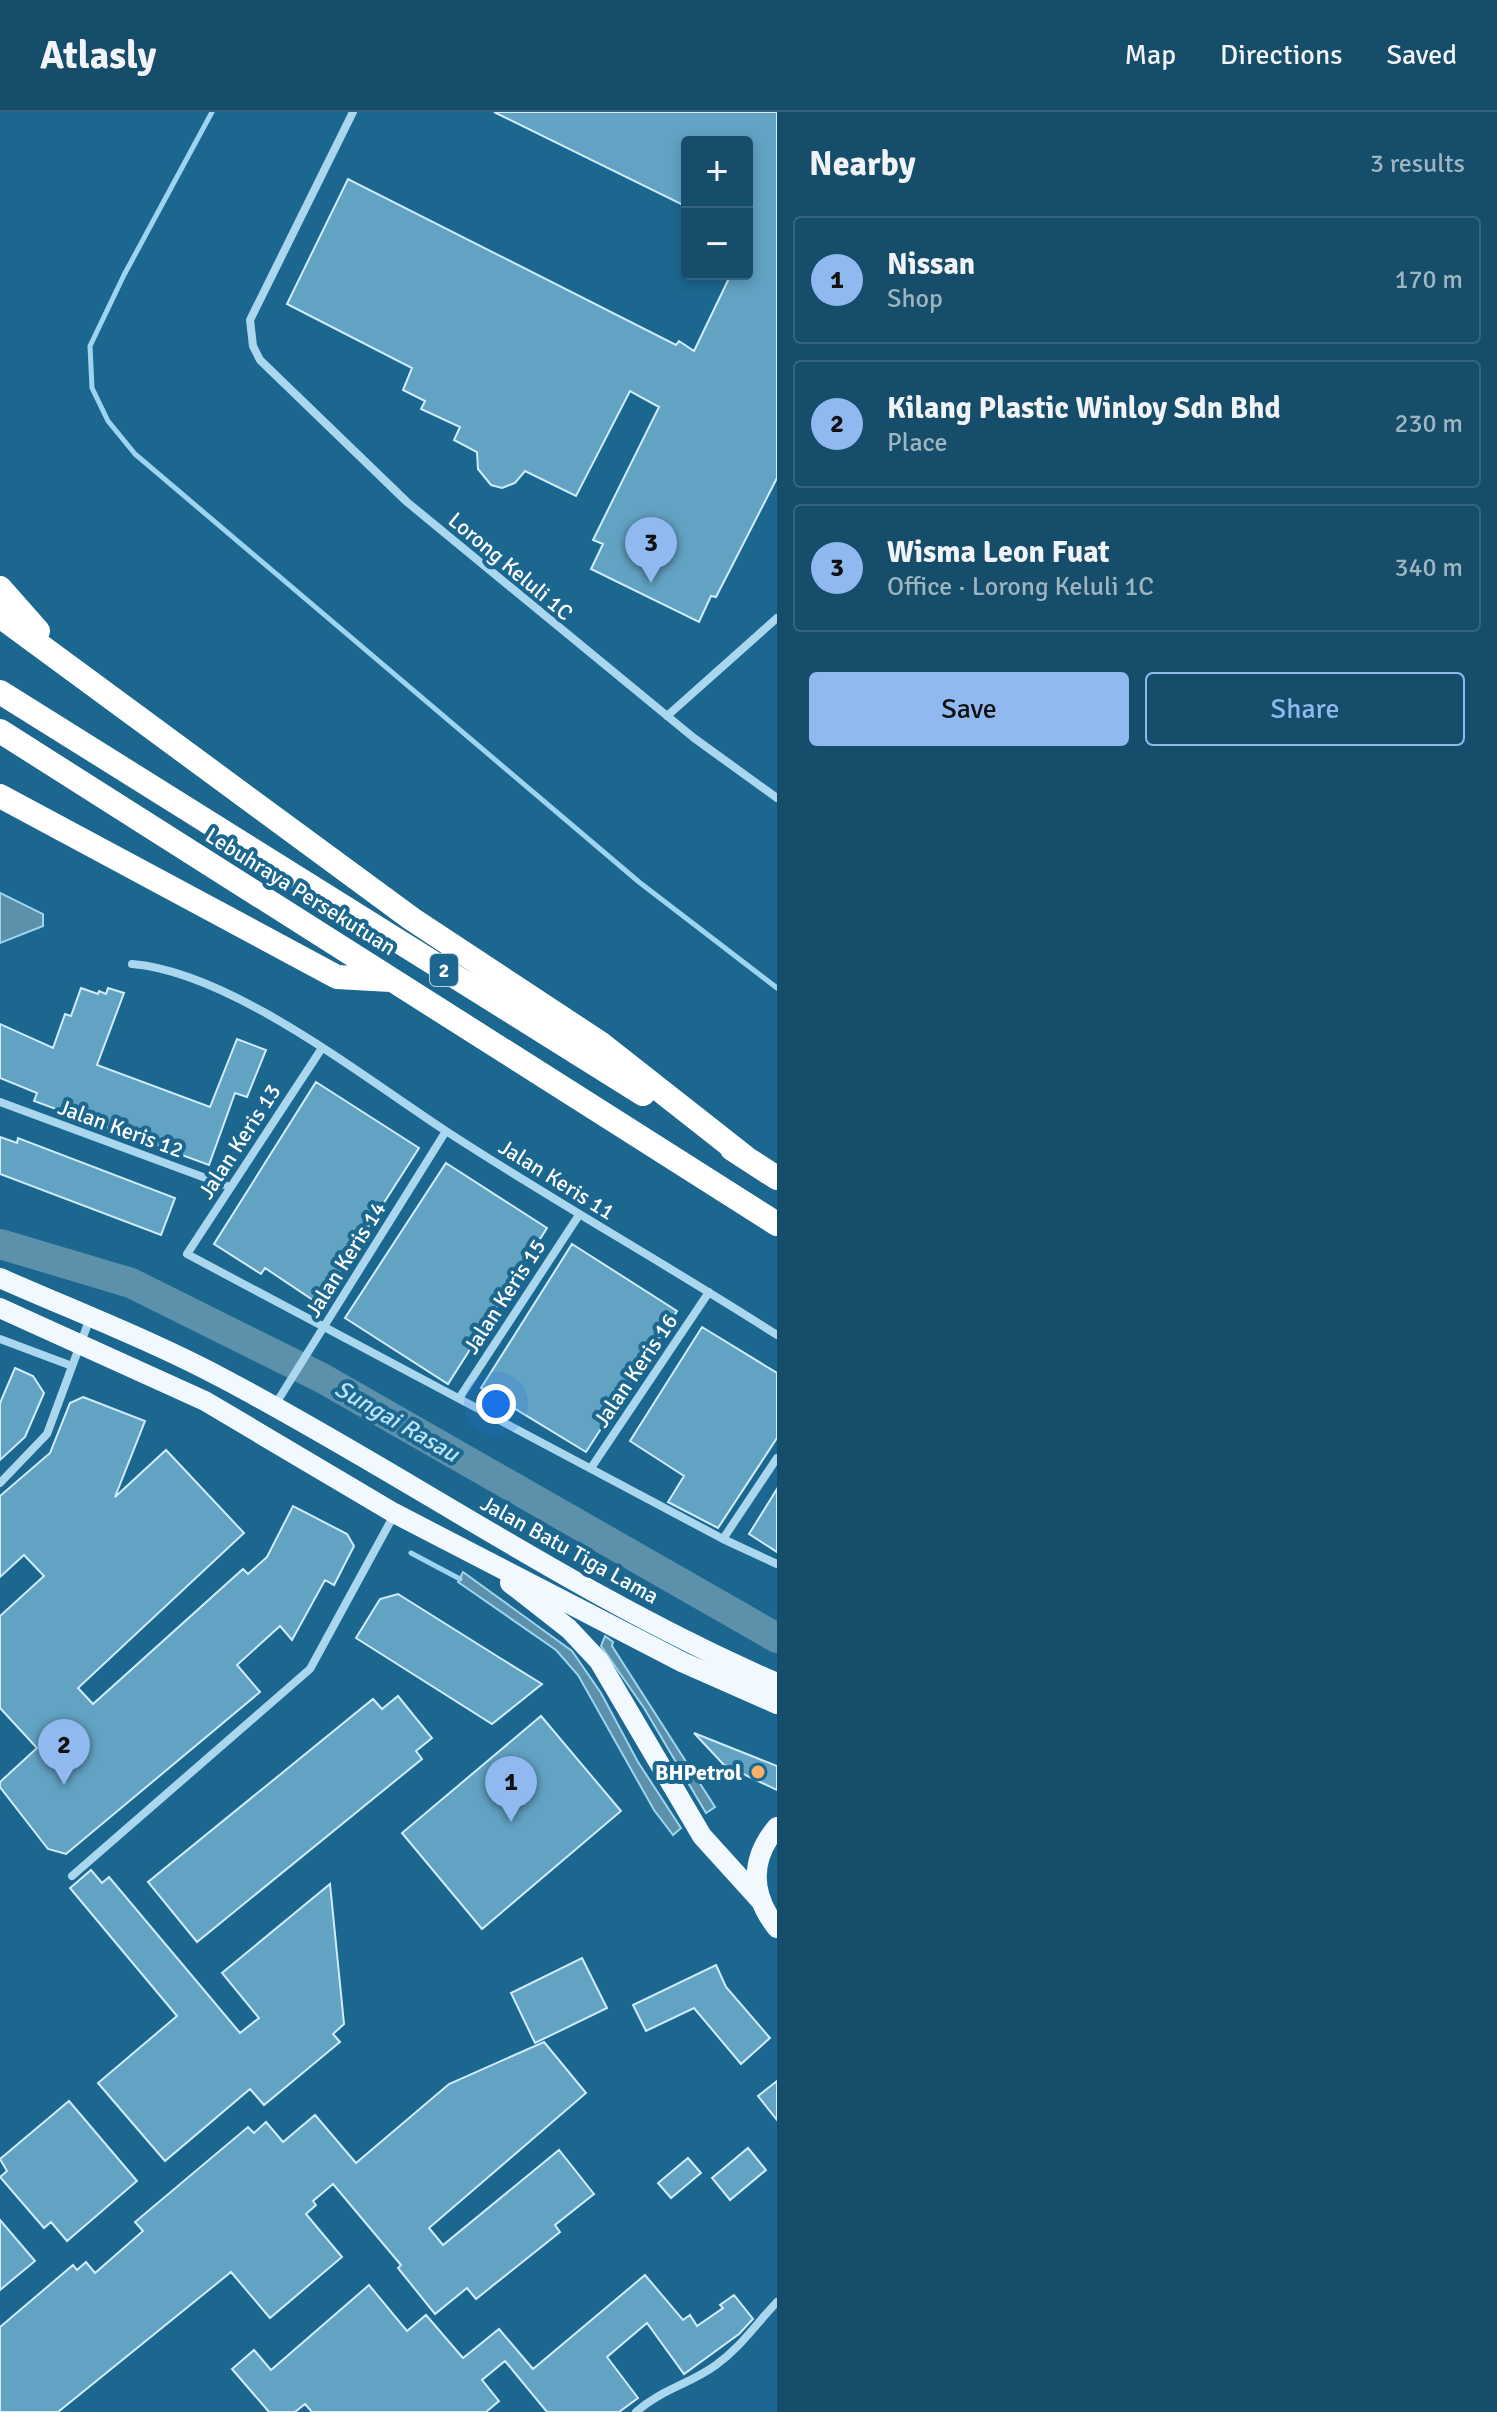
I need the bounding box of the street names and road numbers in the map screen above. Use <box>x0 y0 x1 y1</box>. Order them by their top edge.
street label: Lorong Keluli 1C <box>443 506 578 626</box>
street label: Lebuhraya Persekutuan <box>200 822 401 961</box>
road number: 2 <box>430 954 458 986</box>
street label: Jalan Keris 13 <box>192 1079 287 1204</box>
street label: Jalan Keris 12 <box>54 1093 187 1164</box>
street label: Jalan Keris 11 <box>494 1133 620 1226</box>
street label: Jalan Keris 14 <box>299 1196 392 1322</box>
street label: Jalan Keris 15 <box>457 1234 552 1359</box>
street label: Jalan Keris 16 <box>587 1308 683 1432</box>
street label: Jalan Batu Tiga Lama <box>476 1489 663 1610</box>

